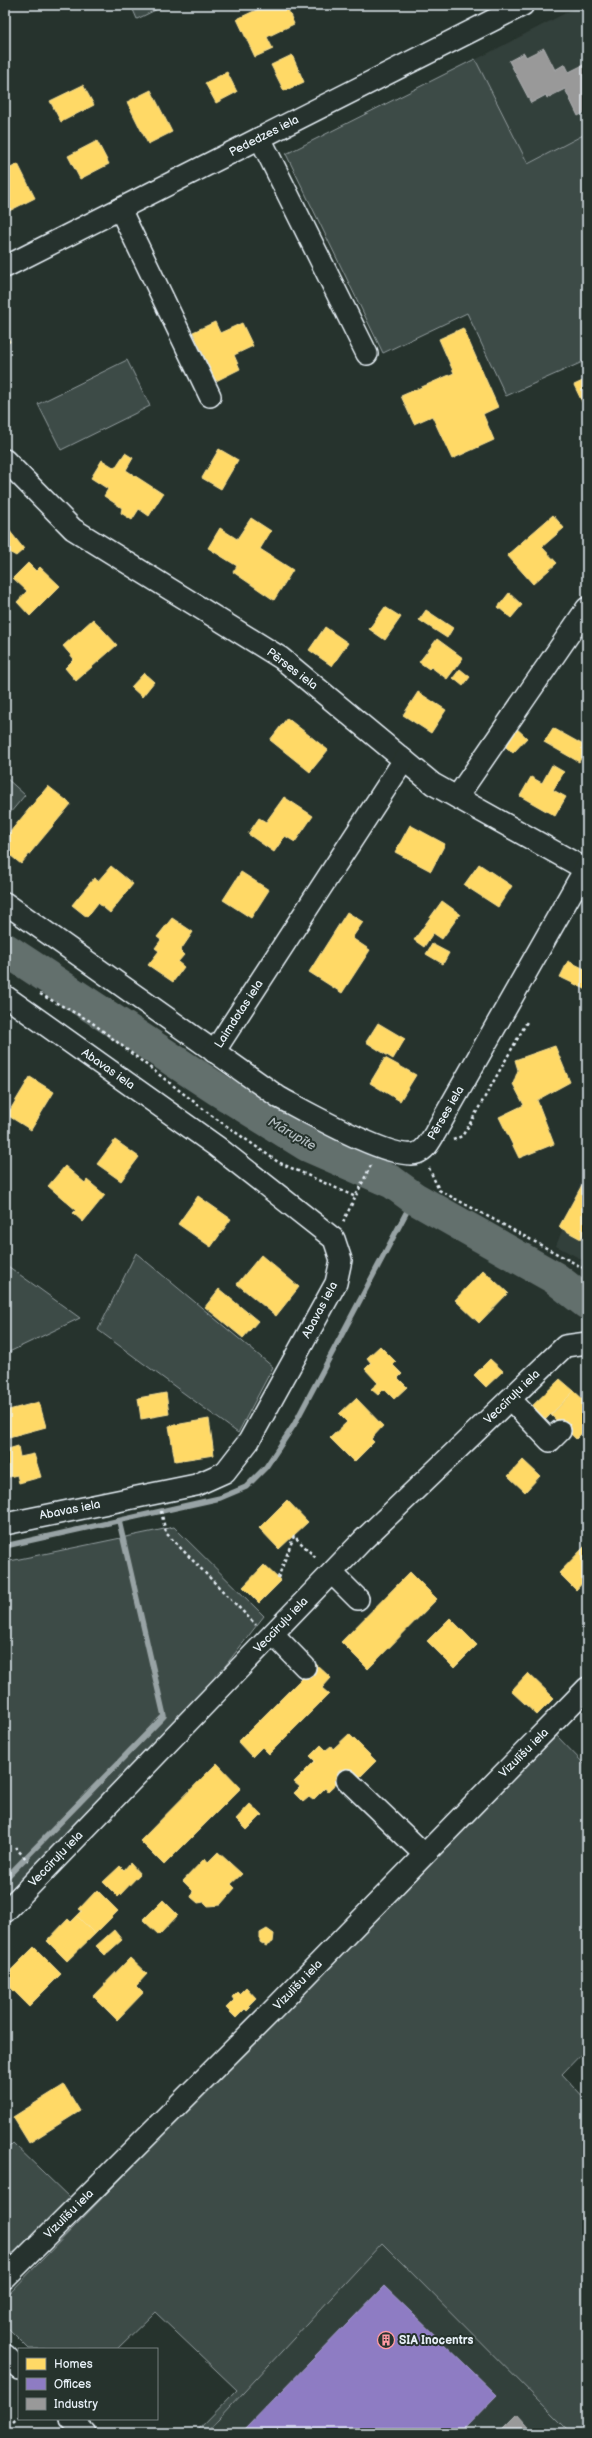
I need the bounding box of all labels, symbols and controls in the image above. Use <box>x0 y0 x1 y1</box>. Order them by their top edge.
street label: Pededzes iela <box>227 112 302 160</box>
street label: Pērses iela <box>264 645 321 693</box>
street label: Laimdotas iela <box>211 977 267 1051</box>
street label: Abavas iela <box>78 1045 138 1093</box>
street label: Pērses iela <box>424 1083 468 1143</box>
water label: Mārupīte <box>265 1114 319 1154</box>
street label: Abavas iela <box>299 1279 341 1341</box>
street label: Veccīruļu iela <box>481 1366 543 1427</box>
street label: Abavas iela <box>38 1497 102 1523</box>
street label: Veccīruļu iela <box>251 1594 312 1656</box>
street label: Vizulīšu iela <box>496 1725 552 1781</box>
street label: Veccīruļu iela <box>26 1828 87 1890</box>
street label: Vizulīšu iela <box>270 1957 326 2013</box>
street label: Vizulīšu iela <box>41 2186 97 2242</box>
building icon: SIA Inocentrs <box>376 2330 396 2350</box>
place label: SIA Inocentrs <box>399 2333 474 2348</box>
legend <box>18 2348 158 2420</box>
text: Homes <box>54 2357 93 2372</box>
text: Offices <box>54 2377 91 2392</box>
text: Industry <box>54 2397 99 2412</box>

